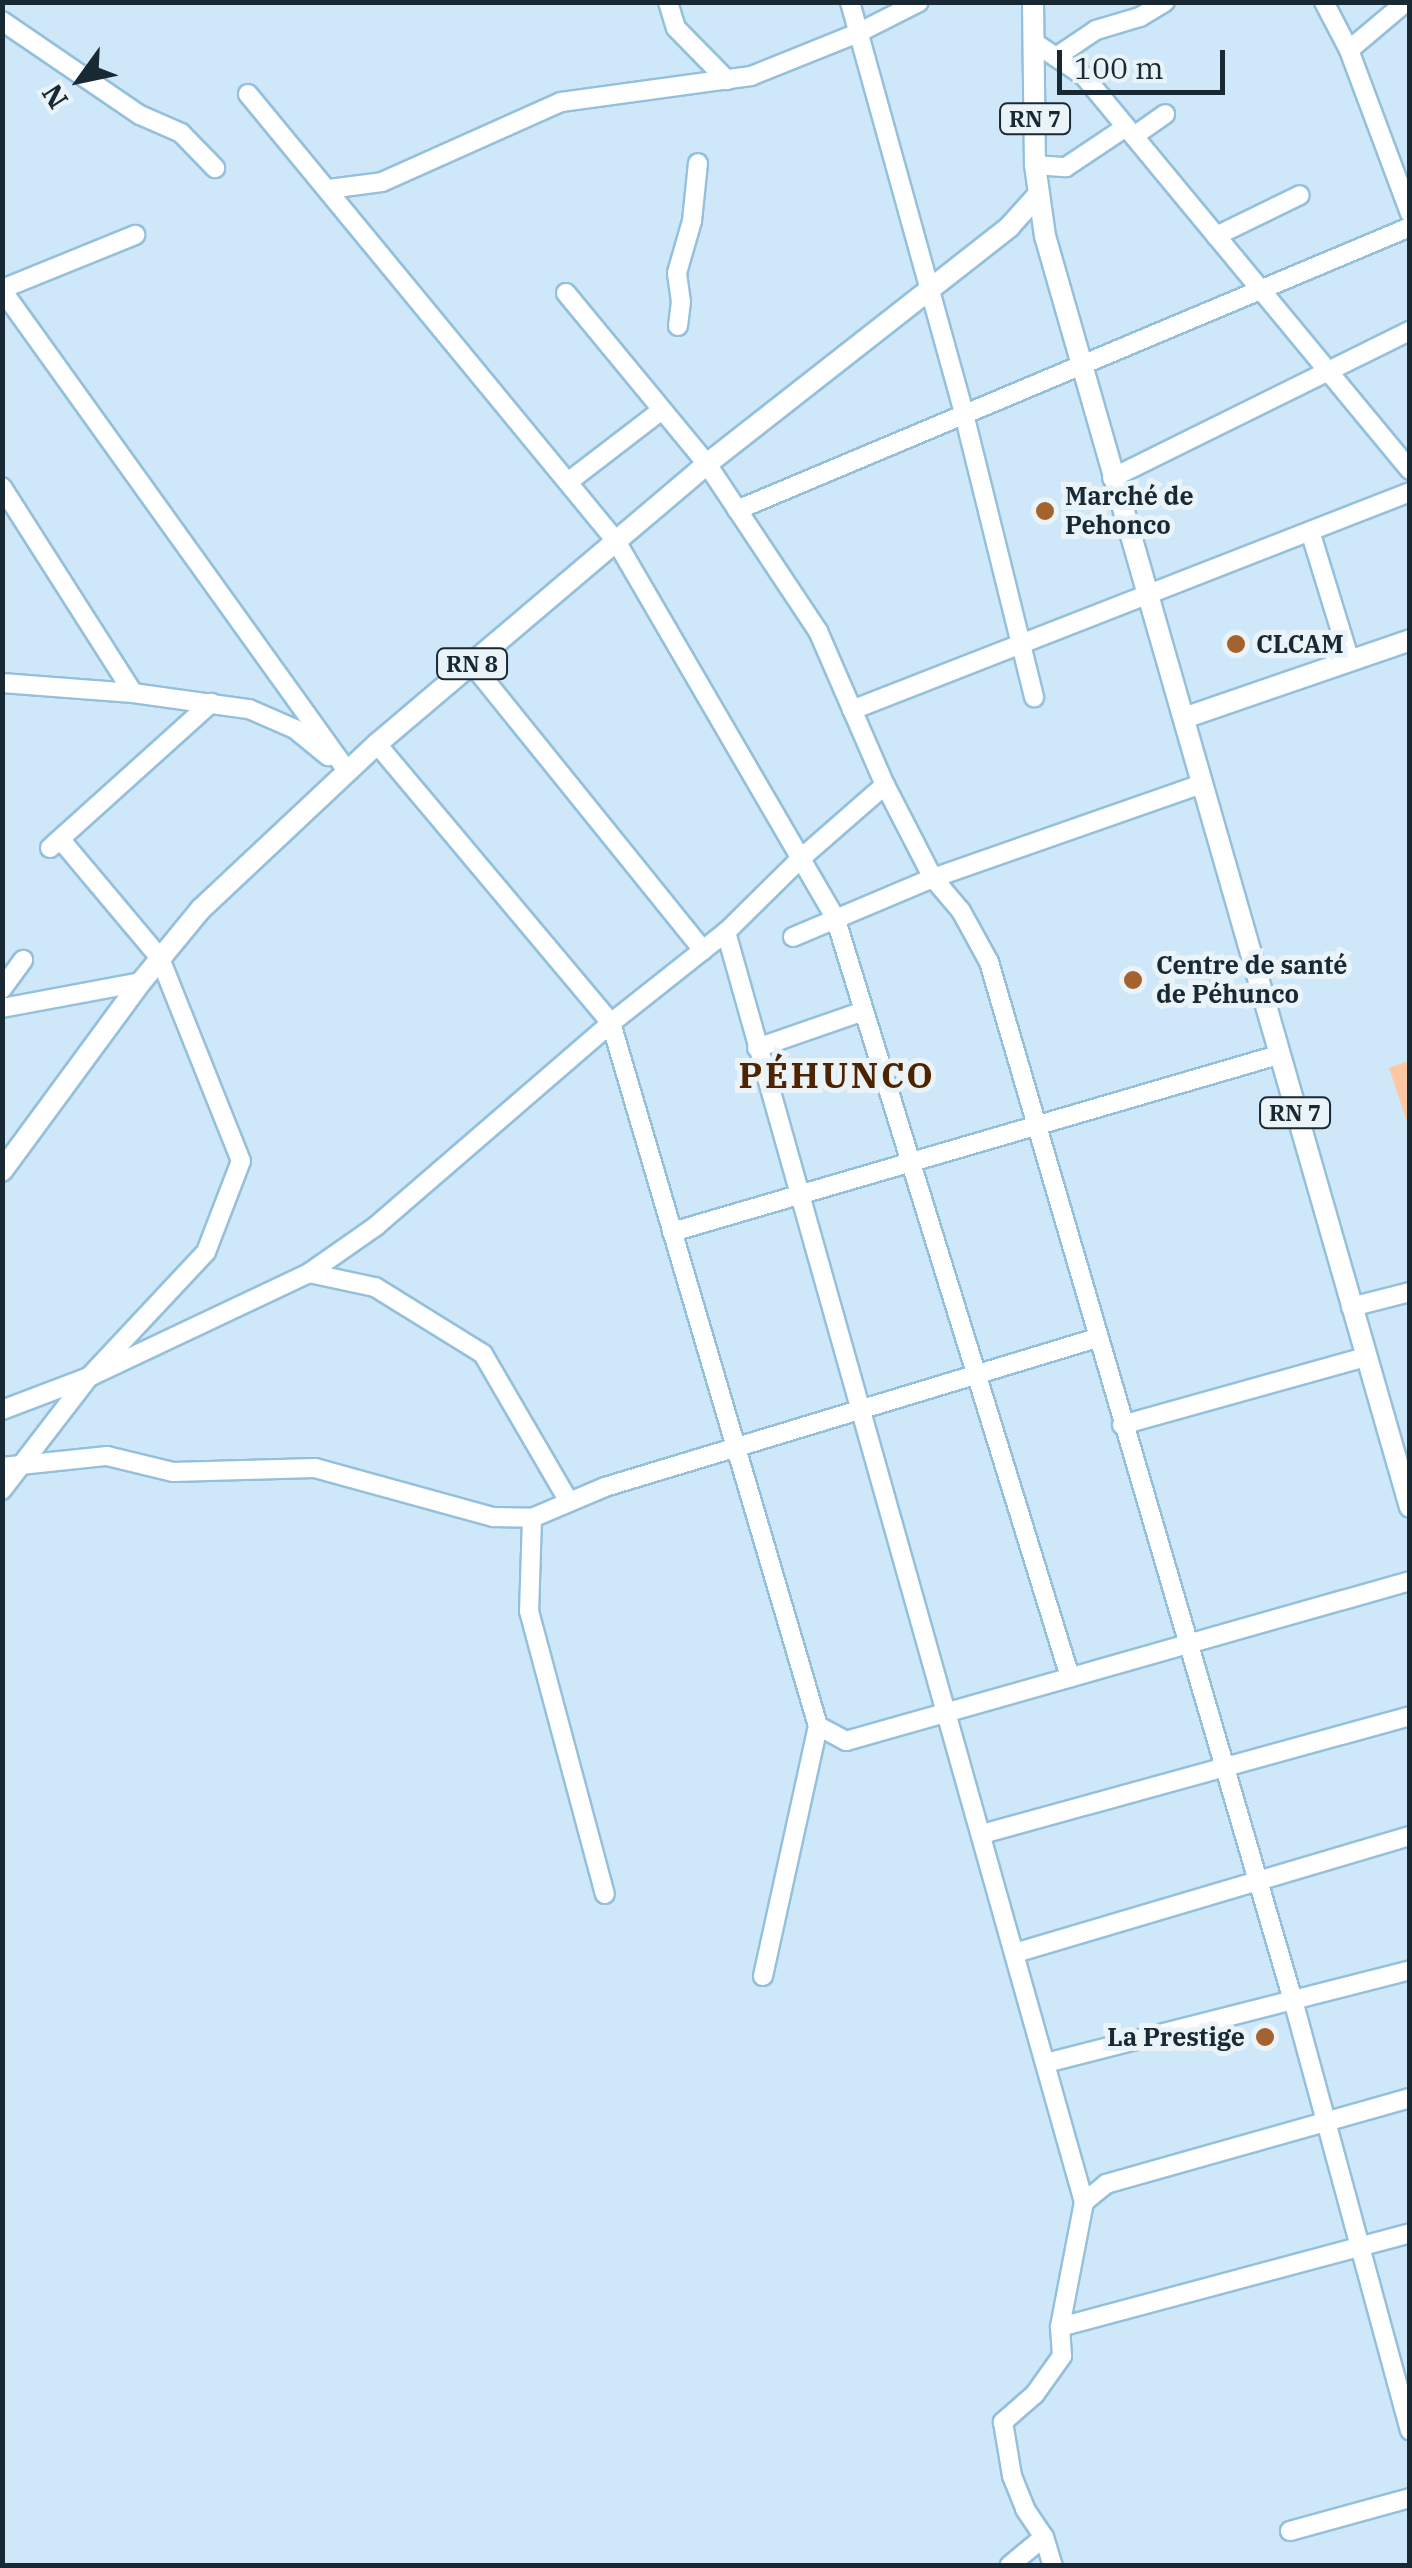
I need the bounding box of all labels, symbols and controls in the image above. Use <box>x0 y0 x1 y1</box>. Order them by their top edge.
north arrow <box>30 30 130 130</box>
scale bar <box>1062 30 1230 92</box>
text: 100 m <box>1074 48 1164 87</box>
text: N <box>33 77 76 116</box>
road number: RN 7 <box>998 102 1072 136</box>
place label: Marché de Pehonco <box>1065 482 1194 541</box>
marker: Marché de Pehonco <box>1034 500 1056 522</box>
place label: CLCAM <box>1256 629 1344 659</box>
marker: CLCAM <box>1225 633 1247 655</box>
road number: RN 8 <box>434 647 510 681</box>
place label: Centre de santé de Péhunco <box>1156 951 1347 1010</box>
marker: Centre de santé de Péhunco <box>1120 967 1146 993</box>
district label: PÉHUNCO <box>739 1054 935 1096</box>
road number: RN 7 <box>1258 1096 1332 1130</box>
place label: La Prestige <box>1107 2022 1245 2052</box>
marker: La Prestige <box>1254 2026 1276 2048</box>

